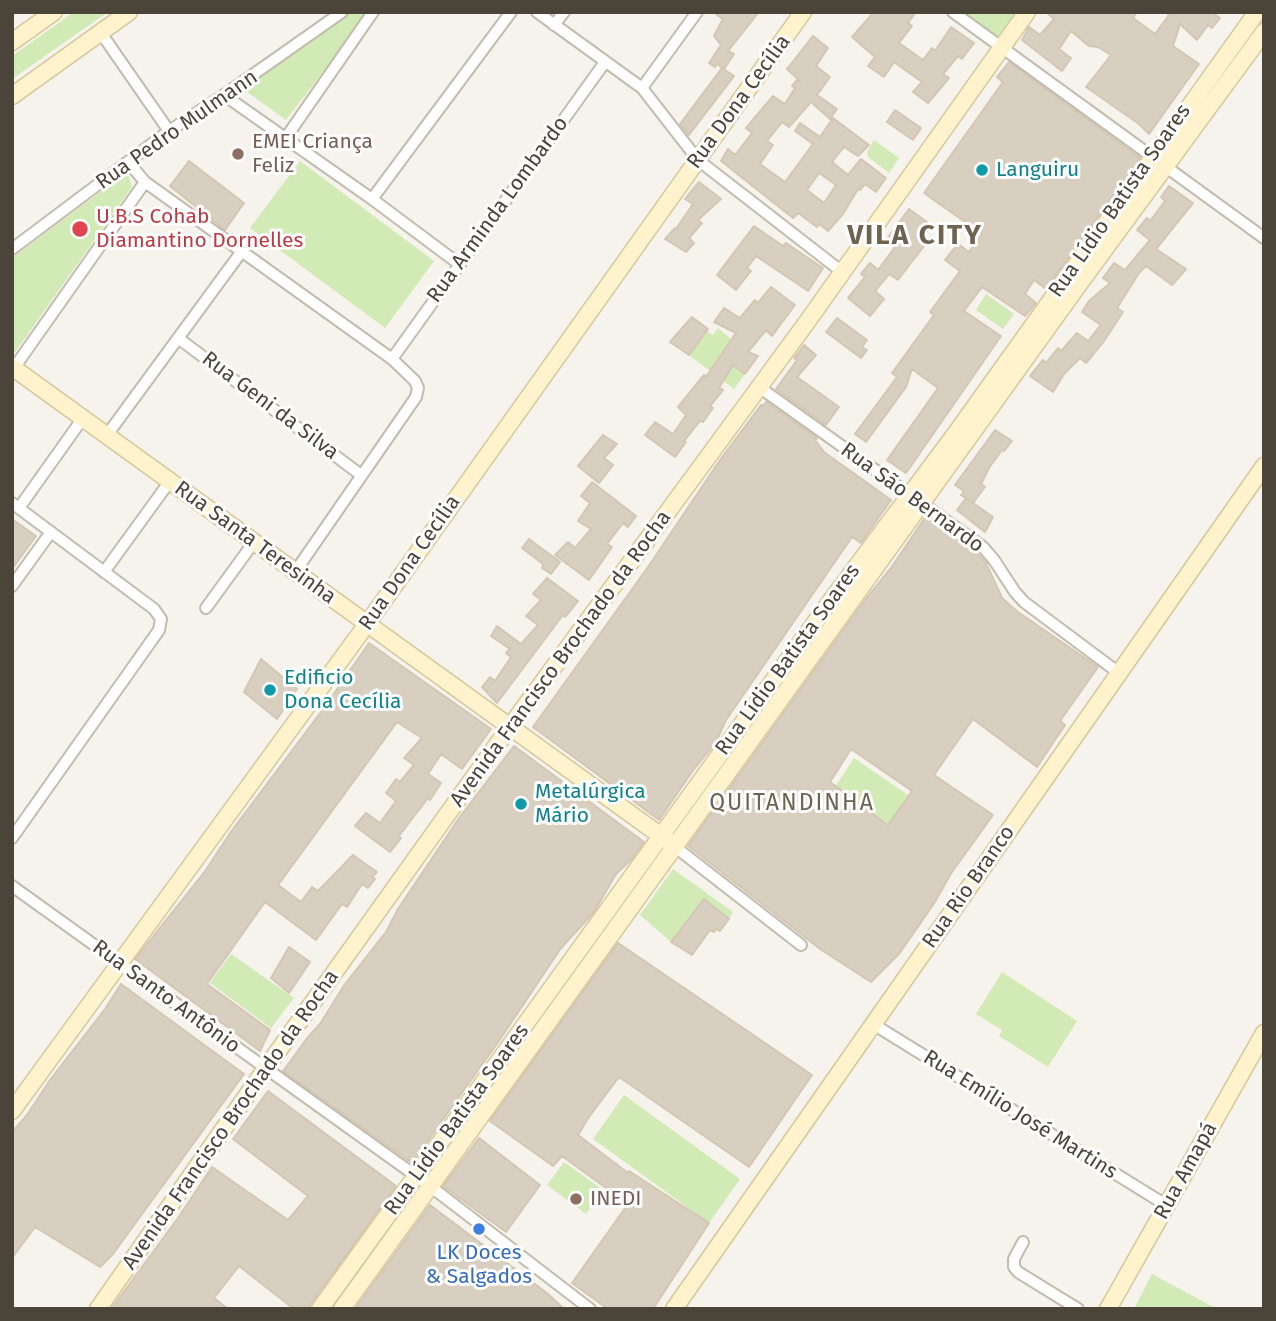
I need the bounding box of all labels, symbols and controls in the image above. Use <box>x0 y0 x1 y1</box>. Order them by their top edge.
street label: Rua Dona Cecília <box>682 30 796 174</box>
street label: Rua Pedro Mulmann <box>91 65 263 195</box>
street label: Rua Lídio Batista Soares <box>1044 100 1196 302</box>
street label: Rua Arminda Lombardo <box>422 112 574 308</box>
place label: EMEI Criança Feliz <box>252 129 373 179</box>
marker: EMEI Criança Feliz <box>230 146 246 162</box>
place label: Languiru <box>996 157 1079 183</box>
marker: Languiru <box>974 162 990 178</box>
place label: U.B.S Cohab Diamantino Dornelles <box>96 204 303 254</box>
marker: U.B.S Cohab Diamantino Dornelles <box>70 219 90 239</box>
district label: VILA CITY <box>848 219 982 253</box>
street label: Rua Geni da Silva <box>197 346 343 466</box>
street label: Rua São Bernardo <box>835 438 989 558</box>
street label: Rua Santa Teresinha <box>169 476 341 610</box>
street label: Rua Dona Cecília <box>354 490 466 636</box>
street label: Avenida Francisco Brochado da Rocha <box>445 506 677 812</box>
street label: Rua Lídio Batista Soares <box>710 560 866 760</box>
place label: Edificio Dona Cecília <box>284 665 402 715</box>
marker: Edificio Dona Cecília <box>262 682 278 698</box>
place label: Metalúrgica Mário <box>535 779 646 829</box>
district label: QUITANDINHA <box>711 790 873 818</box>
marker: Metalúrgica Mário <box>513 796 529 812</box>
street label: Rua Rio Branco <box>917 821 1021 953</box>
street label: Rua Santo Antônio <box>87 935 245 1059</box>
street label: Avenida Francisco Brochado da Rocha <box>117 965 345 1275</box>
street label: Rua Lídio Batista Soares <box>379 1020 535 1220</box>
street label: Rua Emílio José Martins <box>918 1045 1122 1185</box>
street label: Rua Amapá <box>1149 1118 1223 1224</box>
place label: INEDI <box>590 1186 641 1212</box>
marker: INEDI <box>568 1191 584 1207</box>
marker: LK Doces & Salgados <box>471 1221 487 1237</box>
place label: LK Doces & Salgados <box>426 1240 532 1290</box>

